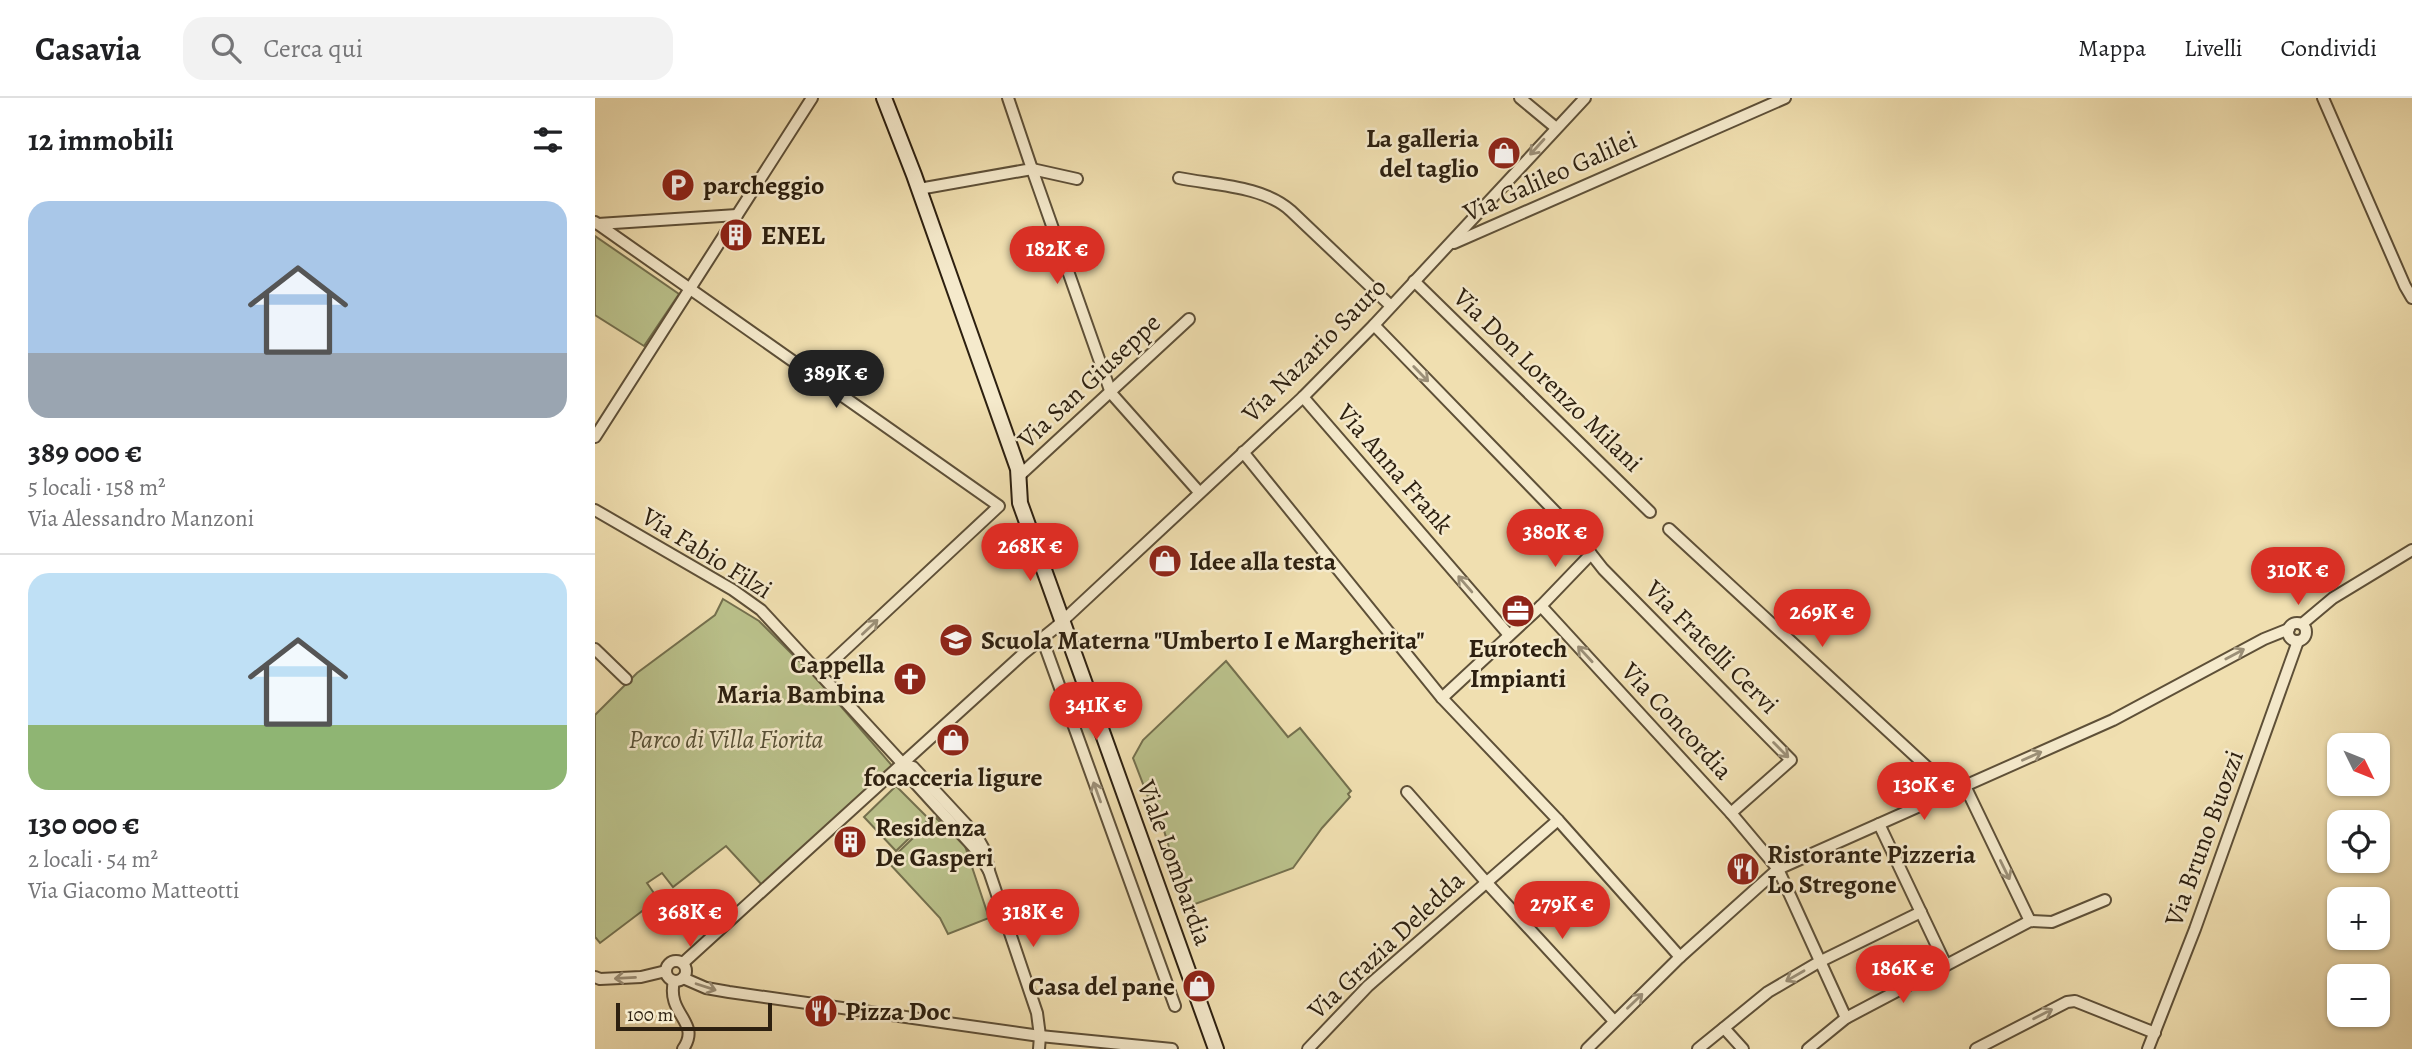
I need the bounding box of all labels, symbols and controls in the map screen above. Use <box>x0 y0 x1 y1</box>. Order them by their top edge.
search box <box>183 17 673 80</box>
text: Casavia <box>35 26 141 71</box>
icon: search <box>207 29 245 67</box>
text: Cerca qui <box>263 31 363 66</box>
text: Mappa <box>2078 32 2146 64</box>
text: Livelli <box>2184 32 2243 64</box>
text: Condividi <box>2281 32 2377 64</box>
text: 12 immobili <box>28 120 174 160</box>
icon: filters <box>529 121 567 159</box>
place label: La galleria del taglio <box>1366 121 1479 186</box>
street label: Via Galileo Galilei <box>1457 122 1642 230</box>
shop icon: La galleria del taglio <box>1485 134 1523 172</box>
one-way arrow <box>1529 138 1546 155</box>
parking icon: parcheggio <box>659 166 697 204</box>
place label: parcheggio <box>703 168 824 203</box>
building icon: ENEL <box>717 216 755 254</box>
place label: ENEL <box>761 218 825 253</box>
pin: 182K € <box>1000 226 1114 286</box>
text: 182K € <box>1026 233 1088 264</box>
icon: home <box>235 247 361 373</box>
street label: Via Nazario Sauro <box>1233 270 1394 431</box>
street label: Via Don Lorenzo Milani <box>1445 280 1650 480</box>
street label: Via San Giuseppe <box>1009 306 1168 457</box>
pin: 389K € <box>779 350 893 410</box>
text: 389K € <box>804 357 868 388</box>
one-way arrow <box>1413 365 1430 382</box>
street label: Via Anna Frank <box>1328 396 1461 542</box>
text: 389 000 € <box>28 432 142 472</box>
text: 5 locali · 158 m² <box>28 472 166 503</box>
street label: Via Fabio Filzi <box>634 498 779 607</box>
text: Via Alessandro Manzoni <box>28 503 254 534</box>
pin: 380K € <box>1498 510 1612 569</box>
text: 380K € <box>1523 516 1587 547</box>
pin: 268K € <box>973 524 1087 583</box>
text: 268K € <box>997 530 1063 561</box>
shop icon: Idee alla testa <box>1146 542 1184 580</box>
place label: Idee alla testa <box>1189 544 1337 579</box>
pin: 310K € <box>2241 547 2355 607</box>
text: 310K € <box>2267 554 2329 585</box>
street label: Via Fratelli Cervi <box>1637 572 1787 722</box>
one-way arrow <box>1457 575 1473 593</box>
pin: 269K € <box>1765 589 1879 649</box>
office icon: Eurotech Impianti <box>1499 592 1537 630</box>
text: 269K € <box>1790 596 1854 627</box>
one-way arrow <box>861 618 878 635</box>
icon: home <box>235 619 361 745</box>
school or university icon: Scuola Materna "Umberto I e Margherita" <box>937 621 975 659</box>
place label: Scuola Materna "Umberto I e Margherita" <box>981 623 1425 658</box>
place label: Eurotech Impianti <box>1469 631 1567 696</box>
one-way arrow <box>1577 646 1594 663</box>
place label: Cappella Maria Bambina <box>717 647 885 712</box>
one-way arrow <box>2224 647 2245 661</box>
street label: Via Concordia <box>1613 654 1741 787</box>
church icon: Cappella Maria Bambina <box>891 660 929 698</box>
pin: 341K € <box>1039 682 1153 742</box>
text: 341K € <box>1065 689 1127 720</box>
shop icon: focacceria ligure <box>934 721 972 759</box>
park label: Parco di Villa Fiorita <box>628 722 824 757</box>
north arrow <box>2327 733 2391 796</box>
map controls <box>2327 733 2390 1027</box>
one-way arrow <box>1773 742 1790 759</box>
street label: Via Bruno Buozzi <box>2156 745 2252 932</box>
one-way arrow <box>2021 749 2042 762</box>
place label: focacceria ligure <box>864 760 1042 795</box>
pin: 130K € <box>1867 762 1981 822</box>
text: 130K € <box>1893 769 1955 800</box>
street label: Viale Lombardia <box>1129 775 1221 951</box>
one-way arrow <box>1090 782 1102 804</box>
text: 130 000 € <box>28 804 140 844</box>
place label: Residenza De Gasperi <box>875 810 994 875</box>
button: locate <box>2327 810 2390 873</box>
building icon: Residenza De Gasperi <box>831 823 869 861</box>
place label: Ristorante Pizzeria Lo Stregone <box>1767 837 1976 902</box>
text: 2 locali · 54 m² <box>28 844 158 875</box>
restaurant icon: Ristorante Pizzeria Lo Stregone <box>1724 850 1762 888</box>
one-way arrow <box>1999 859 2012 880</box>
street label: Via Grazia Deledda <box>1299 863 1472 1028</box>
text: Via Giacomo Matteotti <box>28 875 240 906</box>
pin: 279K € <box>1505 882 1619 941</box>
button: + <box>2327 887 2390 950</box>
text: 279K € <box>1530 888 1594 919</box>
pin: 368K € <box>633 890 747 949</box>
pin: 318K € <box>976 890 1090 949</box>
text: 368K € <box>658 896 722 927</box>
text: 318K € <box>1002 896 1064 927</box>
pin: 186K € <box>1846 946 1960 1005</box>
text: 186K € <box>1872 952 1934 983</box>
button: − <box>2327 964 2390 1027</box>
shop icon: Casa del pane <box>1180 967 1218 1005</box>
place label: Casa del pane <box>1028 969 1175 1004</box>
one-way arrow <box>1785 970 1805 984</box>
one-way arrow <box>614 972 637 985</box>
one-way arrow <box>694 982 716 994</box>
restaurant icon: Pizza Doc <box>802 992 840 1030</box>
one-way arrow <box>1626 993 1643 1010</box>
place label: Pizza Doc <box>845 994 951 1029</box>
scale bar <box>616 1000 772 1032</box>
text: 100 m <box>627 1002 673 1028</box>
one-way arrow <box>2032 1007 2053 1020</box>

